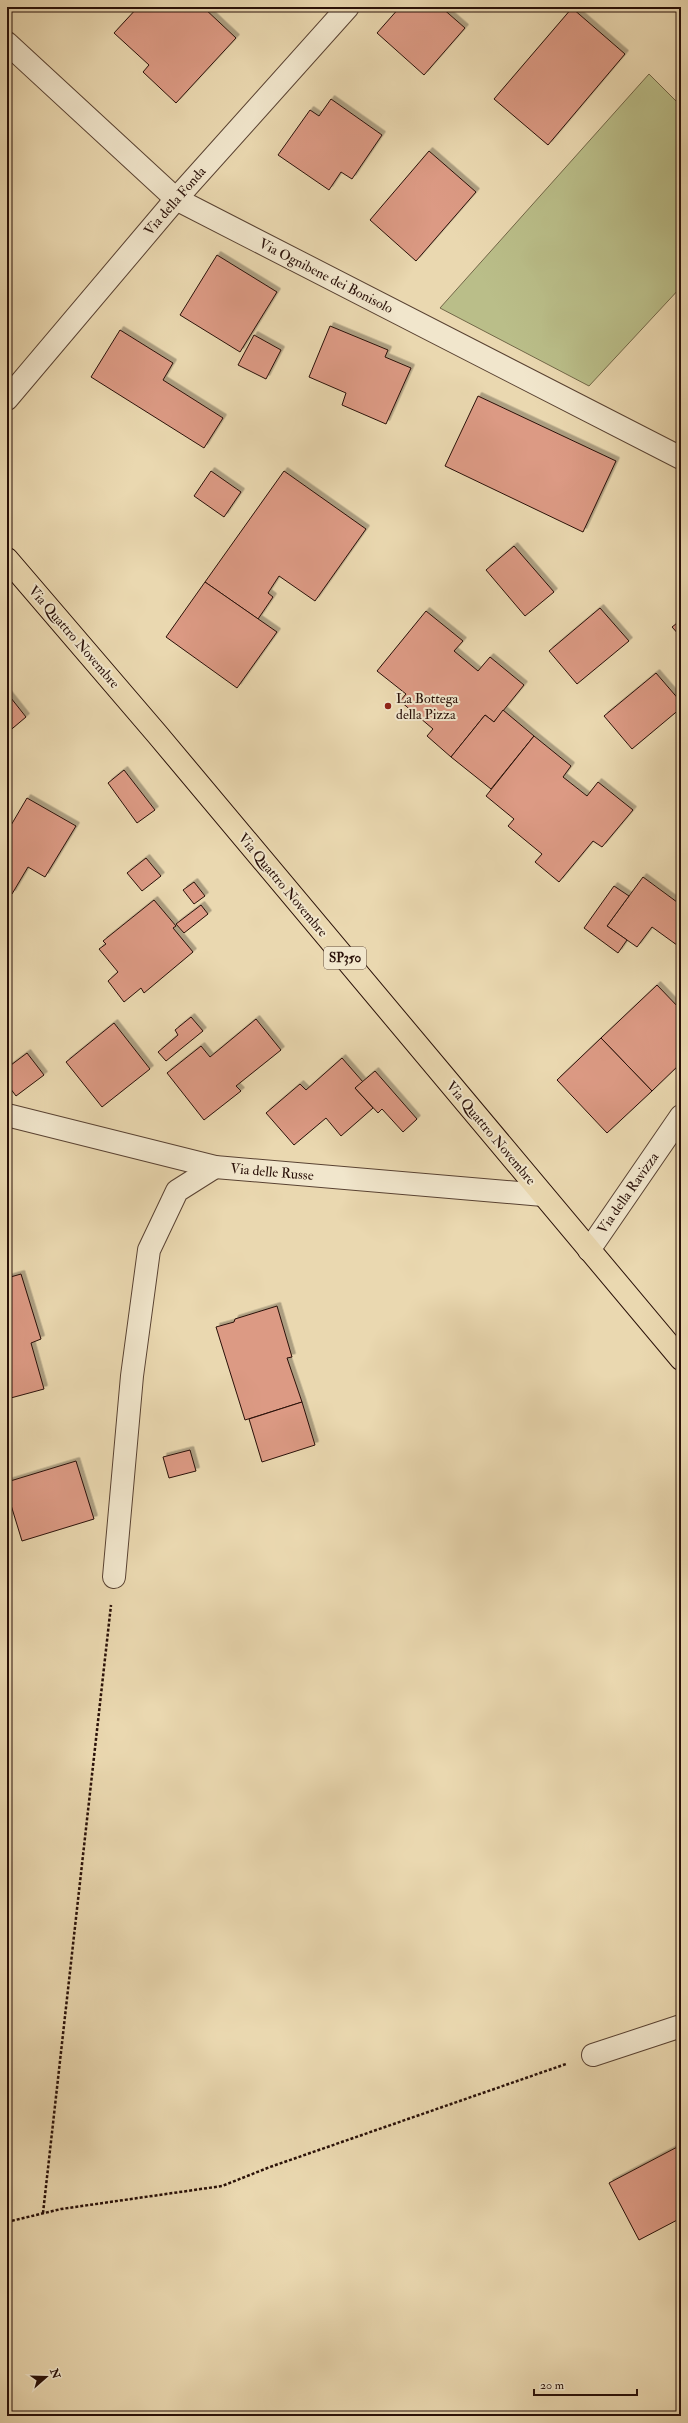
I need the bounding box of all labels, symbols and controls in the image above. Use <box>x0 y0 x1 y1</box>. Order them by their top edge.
street label: Via della Fonda <box>140 163 210 239</box>
street label: Via Ognibene dei Bonisolo <box>256 235 396 317</box>
street label: Via Quattro Novembre <box>25 582 123 692</box>
place label: La Bottega della Pizza <box>396 690 459 723</box>
marker: La Bottega della Pizza <box>383 701 393 711</box>
street label: Via Quattro Novembre <box>235 830 331 940</box>
road number: SP350 <box>324 947 366 969</box>
street label: Via Quattro Novembre <box>443 1078 539 1188</box>
street label: Via della Ravizza <box>594 1149 662 1237</box>
street label: Via delle Russe <box>230 1160 314 1184</box>
north arrow <box>26 2357 66 2397</box>
text: N <box>47 2366 63 2382</box>
scale bar <box>534 2371 637 2397</box>
text: 20 m <box>540 2378 565 2393</box>

